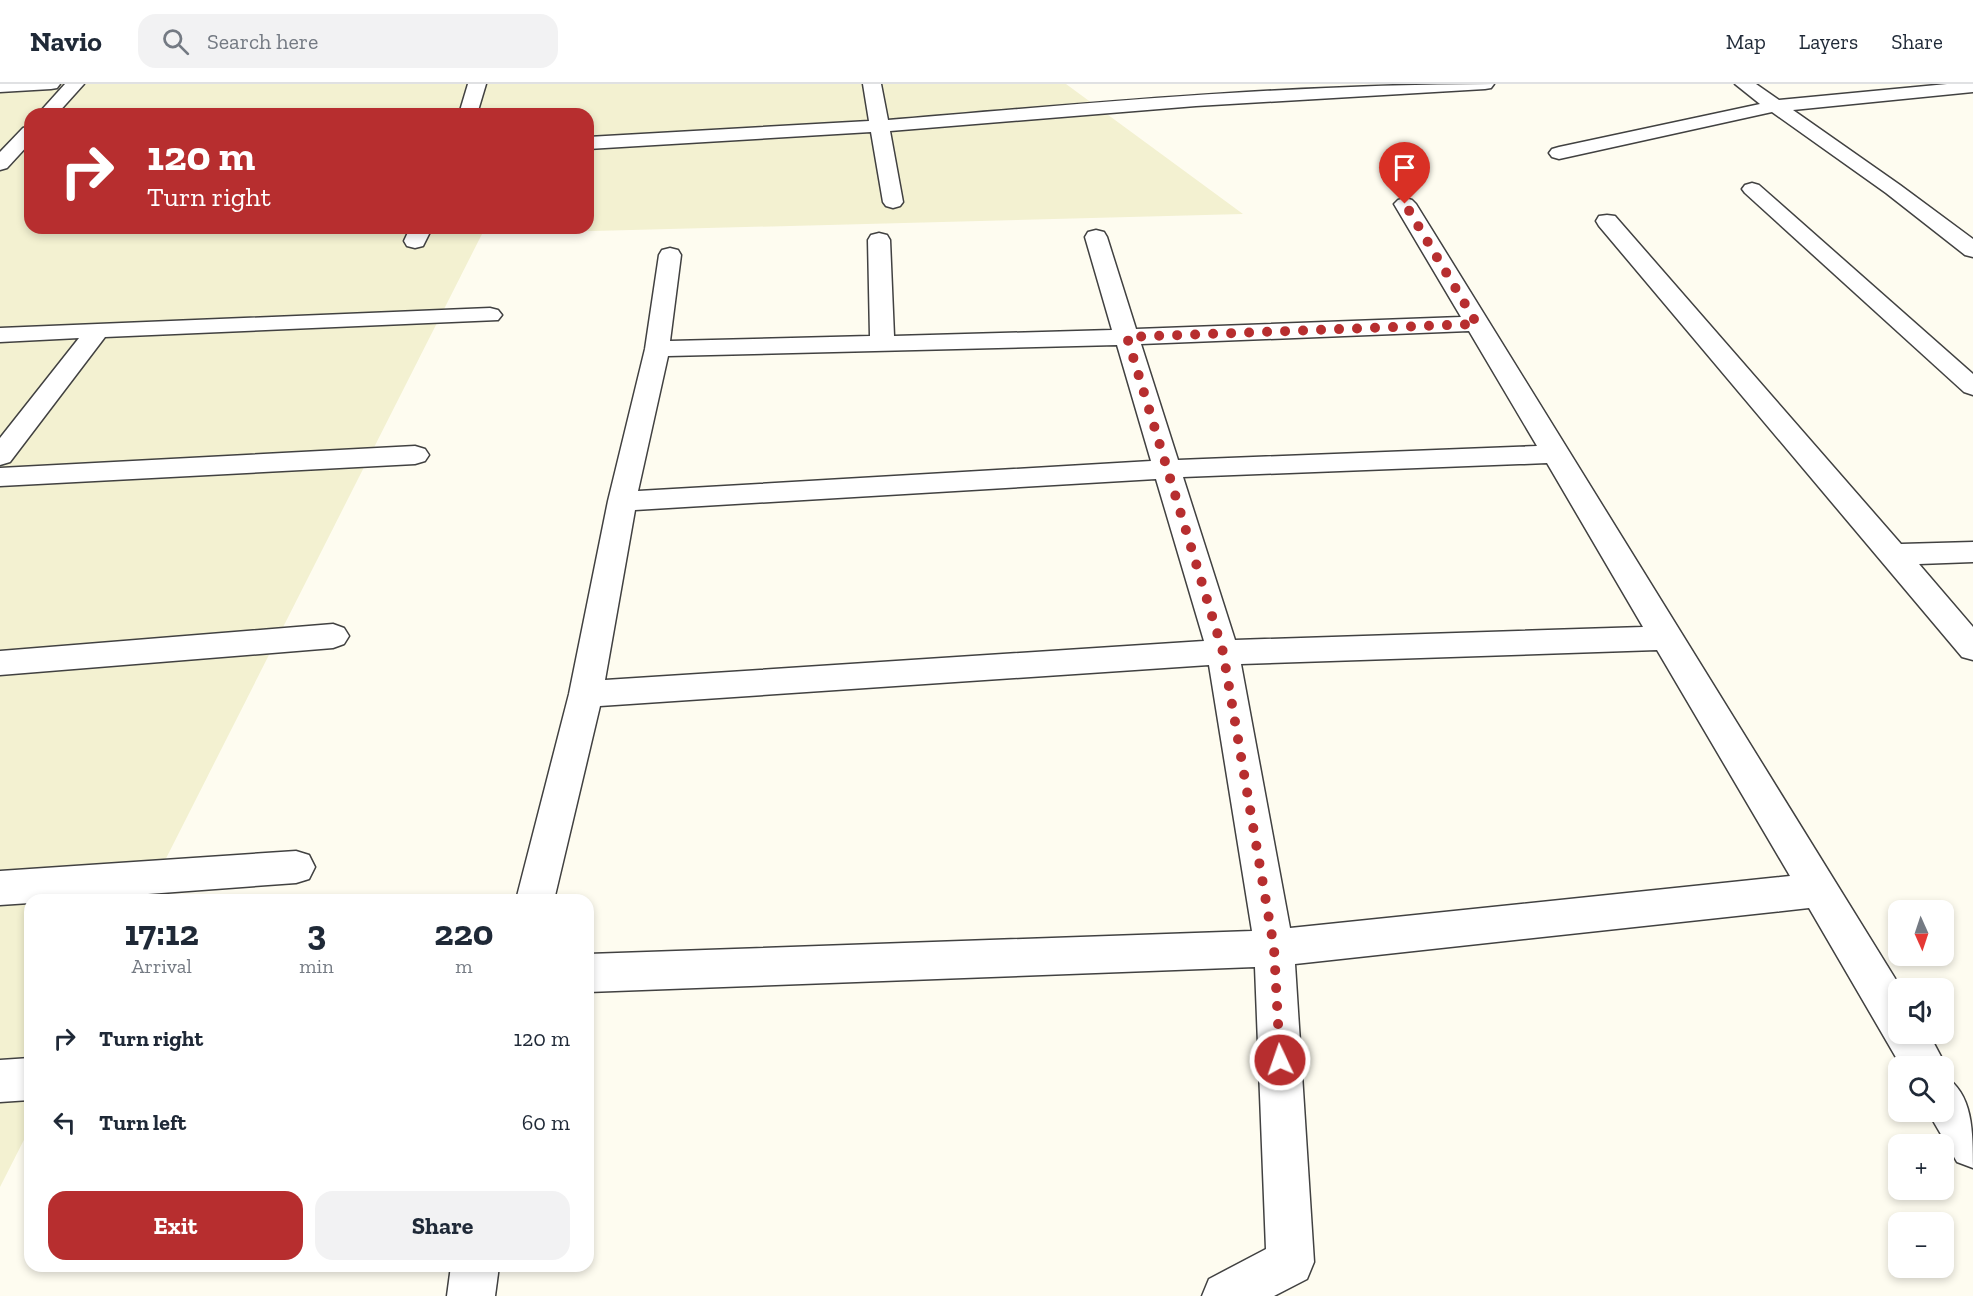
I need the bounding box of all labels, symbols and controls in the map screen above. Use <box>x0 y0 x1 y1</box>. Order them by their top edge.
search box <box>138 14 558 68</box>
text: Navio <box>30 25 102 58</box>
icon: search <box>159 25 192 58</box>
text: Search here <box>207 28 318 55</box>
text: Map <box>1726 29 1766 54</box>
text: Layers <box>1799 29 1858 54</box>
text: Share <box>1891 29 1943 54</box>
text: 120 m <box>147 130 255 181</box>
icon: right <box>48 132 126 210</box>
pin <box>1379 142 1430 204</box>
icon: arrive <box>1388 151 1421 184</box>
text: Turn right <box>147 181 271 213</box>
north arrow <box>1888 900 1954 966</box>
map controls <box>1888 900 1954 1278</box>
text: 17:12 <box>124 911 199 954</box>
text: 3 <box>307 911 326 954</box>
text: 220 <box>434 911 494 954</box>
text: Arrival <box>132 954 192 978</box>
text: min <box>299 954 334 978</box>
text: m <box>455 954 472 978</box>
button: sound <box>1888 978 1954 1044</box>
icon: right <box>48 1022 81 1055</box>
text: Turn right <box>99 1025 203 1052</box>
text: 120 m <box>514 1025 570 1052</box>
position arrow <box>1248 1028 1312 1092</box>
button: search <box>1888 1056 1954 1122</box>
icon: left <box>48 1106 81 1139</box>
text: Turn left <box>99 1109 186 1136</box>
text: 60 m <box>522 1109 570 1136</box>
button: + <box>1888 1134 1954 1200</box>
button: Exit <box>48 1191 303 1260</box>
button: Share <box>315 1191 570 1260</box>
button: − <box>1888 1212 1954 1278</box>

